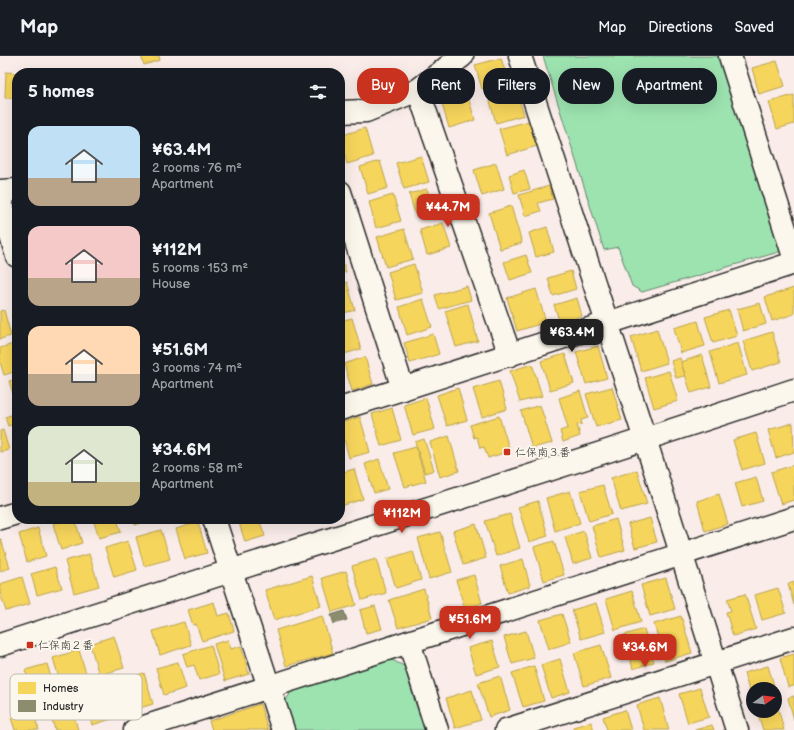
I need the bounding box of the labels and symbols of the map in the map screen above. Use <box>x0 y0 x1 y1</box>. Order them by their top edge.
pin: ¥44.7M <box>415 194 481 228</box>
pin: ¥63.4M <box>539 319 605 353</box>
place label: 仁保南３番 <box>515 446 570 459</box>
marker: 仁保南３番 <box>502 447 512 457</box>
pin: ¥112M <box>374 500 430 534</box>
pin: ¥51.6M <box>437 606 503 640</box>
pin: ¥34.6M <box>612 634 678 668</box>
place label: 仁保南２番 <box>38 639 93 652</box>
marker: 仁保南２番 <box>25 640 35 650</box>
legend <box>10 674 142 720</box>
text: Homes <box>43 682 79 695</box>
north arrow <box>746 682 782 718</box>
text: Industry <box>43 700 83 713</box>

